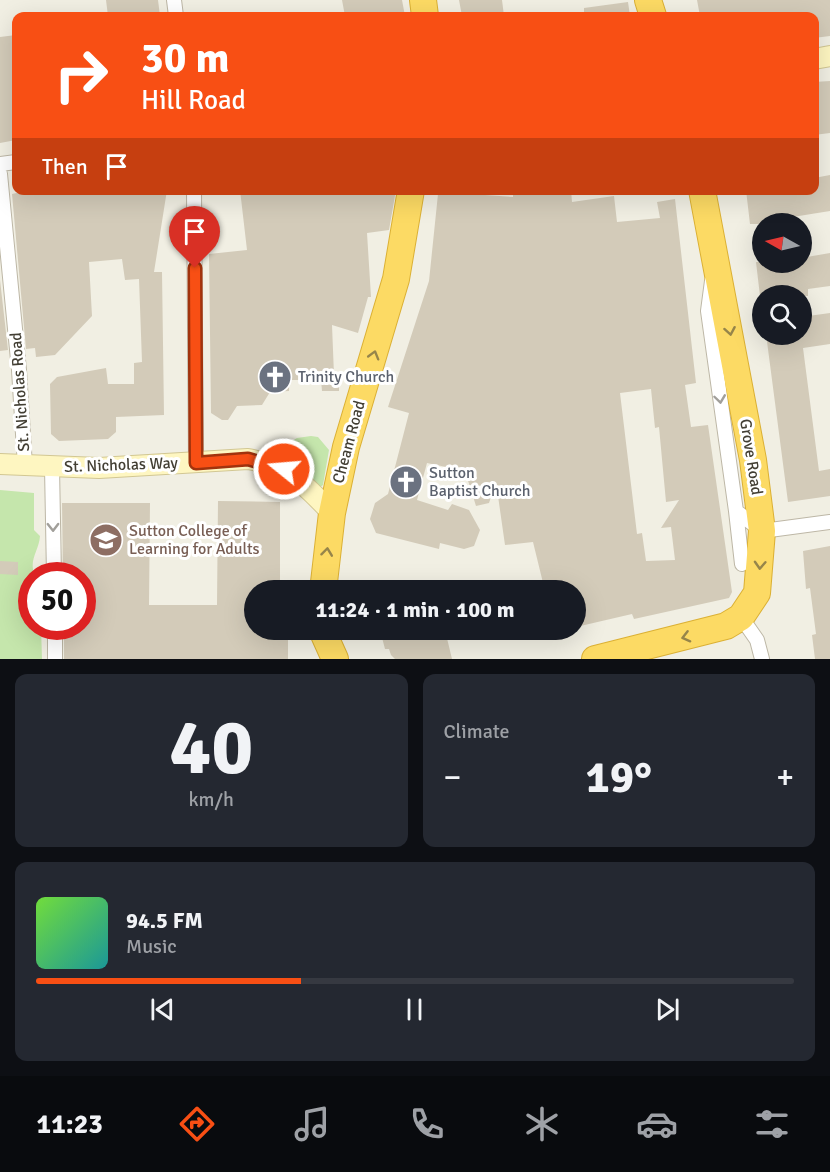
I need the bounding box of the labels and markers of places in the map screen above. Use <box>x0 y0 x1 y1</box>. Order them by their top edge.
pin <box>169 206 220 268</box>
church icon: Trinity Church <box>257 359 293 395</box>
place label: Trinity Church <box>298 367 394 387</box>
place label: Sutton Baptist Church <box>429 463 530 501</box>
church icon: Sutton Baptist Church <box>388 464 424 500</box>
place label: Sutton College of Learning for Adults <box>129 521 260 559</box>
school or university icon: Sutton College of Learning for Adults <box>88 522 124 558</box>

